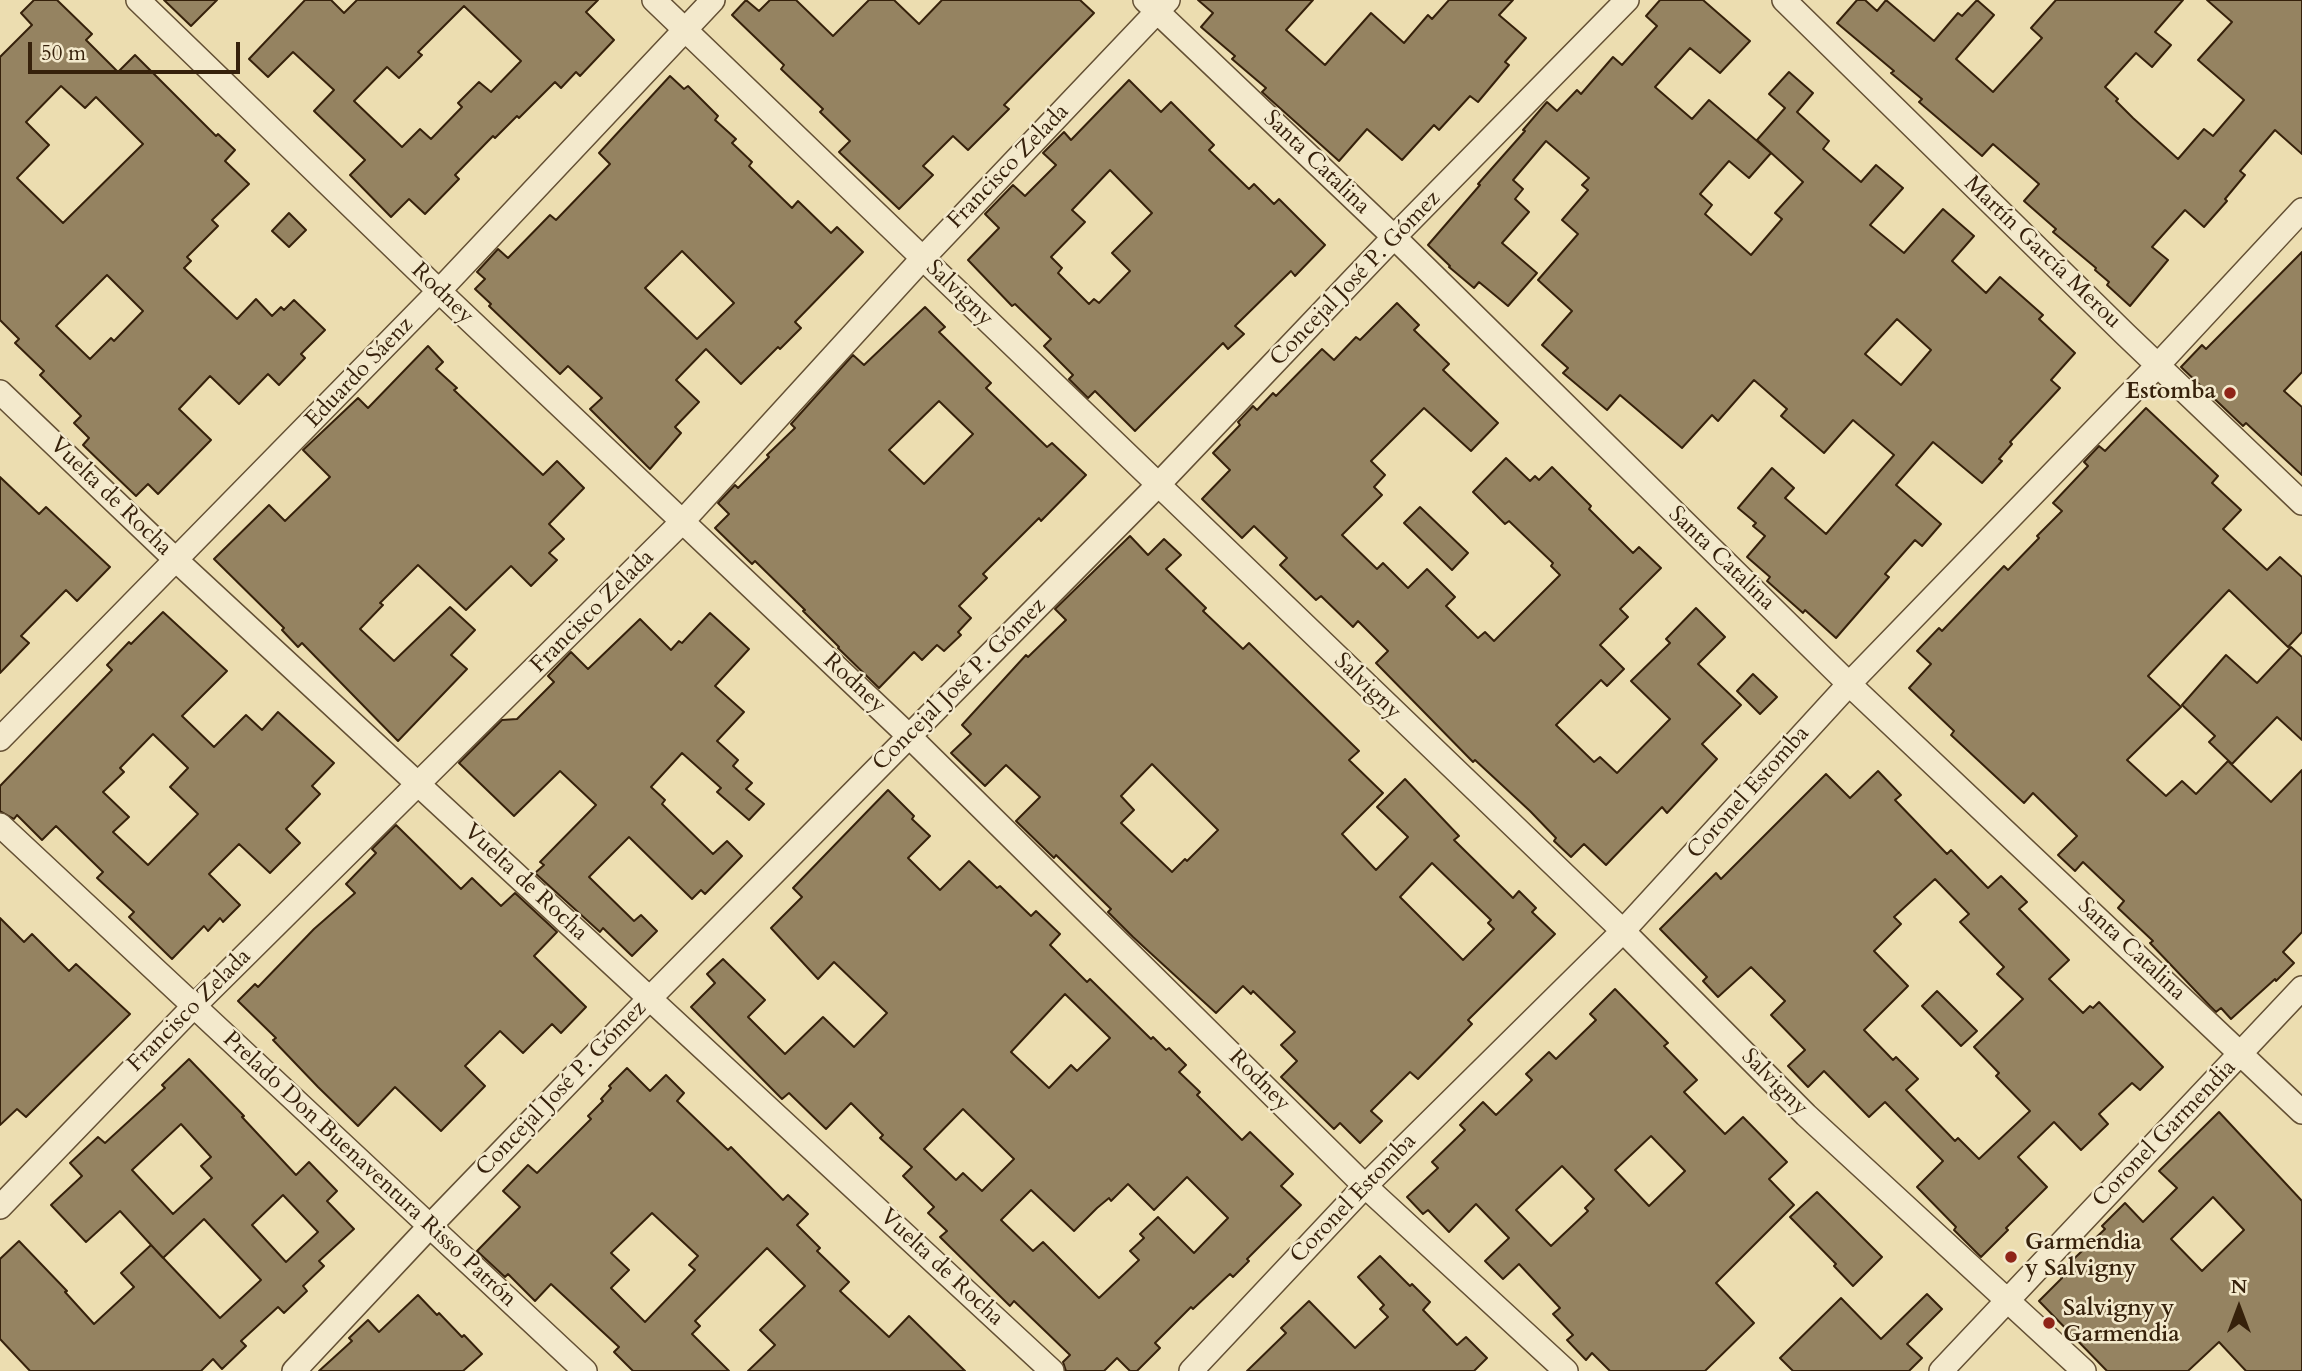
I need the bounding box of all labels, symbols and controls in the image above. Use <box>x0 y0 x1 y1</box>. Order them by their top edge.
scale bar <box>32 28 243 72</box>
text: 50 m <box>41 39 86 68</box>
street label: Francisco Zelada <box>942 99 1076 235</box>
street label: Santa Catalina <box>1257 105 1375 221</box>
street label: Martín García Merou <box>1958 171 2126 335</box>
street label: Concejal José P. Gómez <box>1265 185 1447 373</box>
street label: Salvigny <box>919 255 999 333</box>
street label: Rodney <box>405 258 479 330</box>
street label: Eduardo Sáenz <box>300 312 420 434</box>
place label: Estomba <box>2125 379 2216 407</box>
marker: Estomba <box>2222 385 2238 401</box>
street label: Vuelta de Rocha <box>43 432 177 562</box>
street label: Santa Catalina <box>1662 501 1780 617</box>
street label: Francisco Zelada <box>526 545 660 679</box>
street label: Concejal José P. Gómez <box>868 593 1052 777</box>
street label: Rodney <box>817 648 891 720</box>
street label: Salvigny <box>1327 648 1407 726</box>
street label: Coronel Estomba <box>1682 721 1816 865</box>
street label: Vuelta de Rocha <box>457 819 593 947</box>
street label: Santa Catalina <box>2071 893 2191 1007</box>
street label: Francisco Zelada <box>123 944 257 1078</box>
street label: Concejal José P. Gómez <box>471 995 653 1183</box>
street label: Prelado Don Buenaventura Risso Patrón <box>216 1026 522 1314</box>
street label: Rodney <box>1222 1044 1296 1118</box>
street label: Salvigny <box>1735 1044 1813 1122</box>
street label: Coronel Garmendia <box>2088 1054 2242 1214</box>
street label: Coronel Estomba <box>1285 1128 1423 1270</box>
street label: Vuelta de Rocha <box>873 1204 1009 1332</box>
place label: Garmendia y Salvigny <box>2025 1230 2142 1284</box>
marker: Garmendia y Salvigny <box>2003 1249 2019 1265</box>
north arrow <box>2204 1273 2274 1343</box>
text: N <box>2231 1274 2247 1300</box>
place label: Salvigny y Garmendia <box>2063 1296 2180 1350</box>
marker: Salvigny y Garmendia <box>2041 1315 2057 1331</box>

